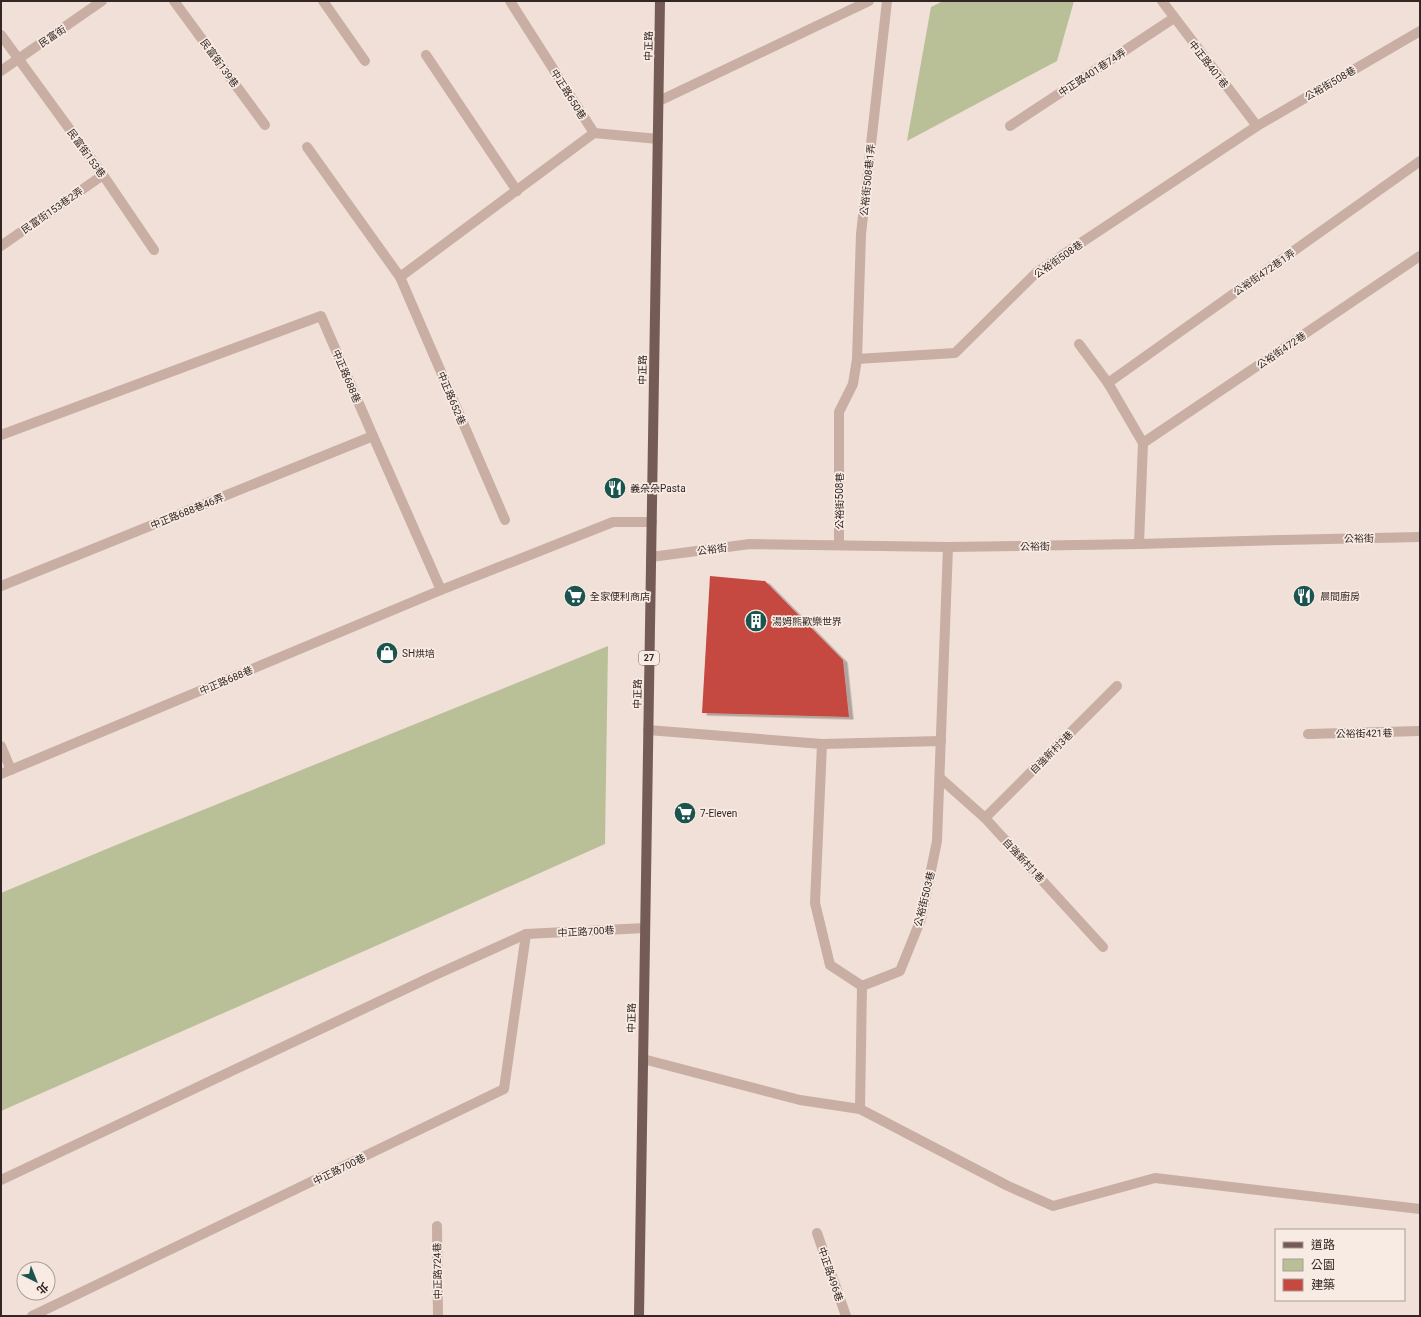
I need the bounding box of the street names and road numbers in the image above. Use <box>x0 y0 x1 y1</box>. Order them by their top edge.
street label: 民富街 <box>37 23 68 49</box>
street label: 中正路 <box>643 31 654 61</box>
street label: 民富街139巷 <box>198 37 241 90</box>
street label: 中正路401巷 <box>1187 39 1230 90</box>
street label: 中正路401巷74弄 <box>1057 47 1128 98</box>
street label: 公裕街508巷 <box>1303 64 1358 102</box>
street label: 中正路650巷 <box>549 67 588 121</box>
street label: 民富街153巷 <box>65 127 108 180</box>
street label: 公裕街508巷1弄 <box>858 143 877 217</box>
street label: 民富街153巷2弄 <box>19 185 85 236</box>
street label: 公裕街508巷 <box>1032 239 1085 280</box>
street label: 公裕街472巷1弄 <box>1231 247 1297 298</box>
street label: 公裕街472巷 <box>1255 330 1308 371</box>
street label: 中正路688巷 <box>330 348 363 405</box>
street label: 中正路 <box>637 355 648 385</box>
street label: 中正路652巷 <box>435 370 468 427</box>
street label: 公裕街508巷 <box>834 473 845 529</box>
street label: 中正路688巷46弄 <box>149 492 225 531</box>
street label: 公裕街 <box>1344 533 1374 544</box>
street label: 公裕街 <box>1020 541 1050 552</box>
street label: 公裕街 <box>697 542 728 557</box>
road number: 27 <box>639 651 659 665</box>
street label: 中正路688巷 <box>198 664 255 697</box>
street label: 中正路 <box>632 679 643 709</box>
street label: 公裕街421巷 <box>1335 728 1393 739</box>
street label: 自強新村3巷 <box>1028 729 1075 776</box>
street label: 自強新村1巷 <box>1001 836 1047 884</box>
street label: 公裕街503巷 <box>912 870 937 928</box>
street label: 中正路700巷 <box>557 925 615 938</box>
street label: 中正路 <box>626 1003 637 1033</box>
street label: 中正路700巷 <box>311 1152 367 1187</box>
street label: 中正路724巷 <box>432 1242 443 1300</box>
street label: 中正路496巷 <box>816 1245 845 1303</box>

